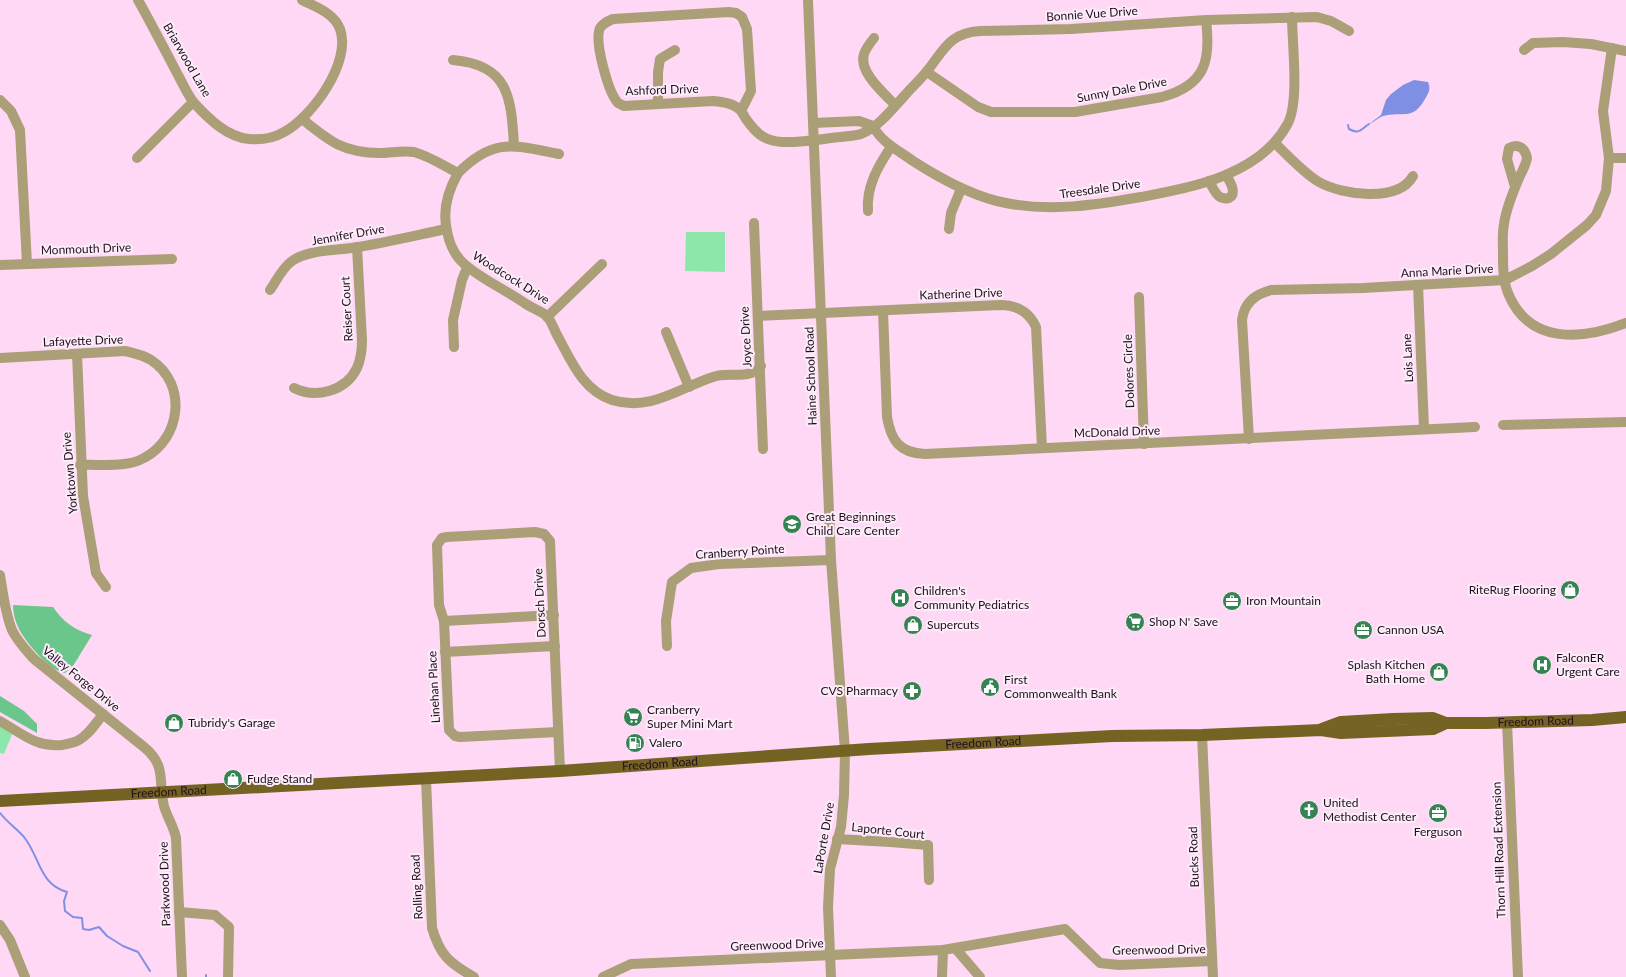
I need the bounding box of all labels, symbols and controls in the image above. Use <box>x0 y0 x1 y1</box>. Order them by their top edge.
street label: Bonnie Vue Drive <box>1046 3 1138 24</box>
street label: Briarwood Lane <box>160 20 215 99</box>
street label: Sunny Dale Drive <box>1076 73 1168 106</box>
street label: Ashford Drive <box>625 81 699 98</box>
street label: Treesdale Drive <box>1059 175 1141 202</box>
street label: Jennifer Drive <box>310 221 385 248</box>
street label: Monmouth Drive <box>40 239 131 258</box>
street label: Woodcock Drive <box>470 248 553 307</box>
street label: Anna Marie Drive <box>1400 261 1494 280</box>
street label: Reiser Court <box>337 275 356 342</box>
street label: Katherine Drive <box>919 285 1003 302</box>
street label: Joyce Drive <box>736 306 755 368</box>
street label: Haine School Road <box>801 326 820 426</box>
street label: Lafayette Drive <box>42 332 123 349</box>
street label: Lois Lane <box>1399 333 1416 383</box>
street label: Dolores Circle <box>1120 334 1137 408</box>
street label: McDonald Drive <box>1074 422 1160 441</box>
street label: Yorktown Drive <box>58 431 81 515</box>
place label: Great Beginnings Child Care Center <box>806 509 900 538</box>
school or university icon: Great Beginnings Child Care Center <box>781 513 803 535</box>
street label: Cranberry Pointe <box>695 541 785 562</box>
street label: Dorsch Drive <box>530 568 549 638</box>
shop icon: RiteRug Flooring <box>1559 579 1581 601</box>
place label: RiteRug Flooring <box>1469 582 1556 597</box>
place label: Children's Community Pediatrics <box>914 583 1029 612</box>
hospital icon: Children's Community Pediatrics <box>889 587 911 609</box>
office icon: Iron Mountain <box>1221 590 1243 612</box>
place label: Iron Mountain <box>1246 593 1321 608</box>
supermarket icon: Shop N' Save <box>1124 611 1146 633</box>
shop icon: Supercuts <box>902 614 924 636</box>
place label: Shop N' Save <box>1149 614 1218 629</box>
place label: Supercuts <box>927 617 979 632</box>
office icon: Cannon USA <box>1352 619 1374 641</box>
place label: Cannon USA <box>1377 622 1445 637</box>
street label: Valley Forge Drive <box>39 643 123 714</box>
street label: Linehan Place <box>424 650 443 724</box>
place label: FalconER Urgent Care <box>1556 650 1620 679</box>
hospital icon: FalconER Urgent Care <box>1531 654 1553 676</box>
place label: Splash Kitchen Bath Home <box>1348 657 1425 686</box>
shop icon: Splash Kitchen Bath Home <box>1428 661 1450 683</box>
place label: First Commonwealth Bank <box>1004 672 1118 701</box>
public building icon: First Commonwealth Bank <box>979 676 1001 698</box>
pharmacy icon: CVS Pharmacy <box>901 680 923 702</box>
place label: CVS Pharmacy <box>821 683 899 698</box>
place label: Cranberry Super Mini Mart <box>647 702 733 731</box>
supermarket icon: Cranberry Super Mini Mart <box>622 706 644 728</box>
shop icon: Tubridy's Garage <box>163 712 185 734</box>
street label: Freedom Road <box>1497 713 1574 730</box>
place label: Tubridy's Garage <box>188 715 275 730</box>
fuel station icon: Valero <box>624 732 646 754</box>
street label: Freedom Road <box>945 733 1022 752</box>
place label: Valero <box>649 735 682 750</box>
street label: Freedom Road <box>621 753 698 774</box>
shop icon: Fudge Stand <box>222 768 244 790</box>
place label: Fudge Stand <box>247 771 312 786</box>
street label: Thorn Hill Road Extension <box>1489 781 1508 919</box>
street label: Freedom Road <box>130 782 207 801</box>
place label: United Methodist Center <box>1323 795 1417 824</box>
church icon: United Methodist Center <box>1298 799 1320 821</box>
street label: LaPorte Drive <box>810 801 837 875</box>
office icon: Ferguson <box>1427 802 1449 824</box>
street label: Laporte Court <box>851 819 926 842</box>
place label: Ferguson <box>1414 824 1462 839</box>
street label: Bucks Road <box>1185 826 1202 888</box>
street label: Parkwood Drive <box>156 841 173 927</box>
street label: Rolling Road <box>407 854 426 920</box>
street label: Greenwood Drive <box>730 935 824 954</box>
street label: Greenwood Drive <box>1112 941 1206 958</box>

